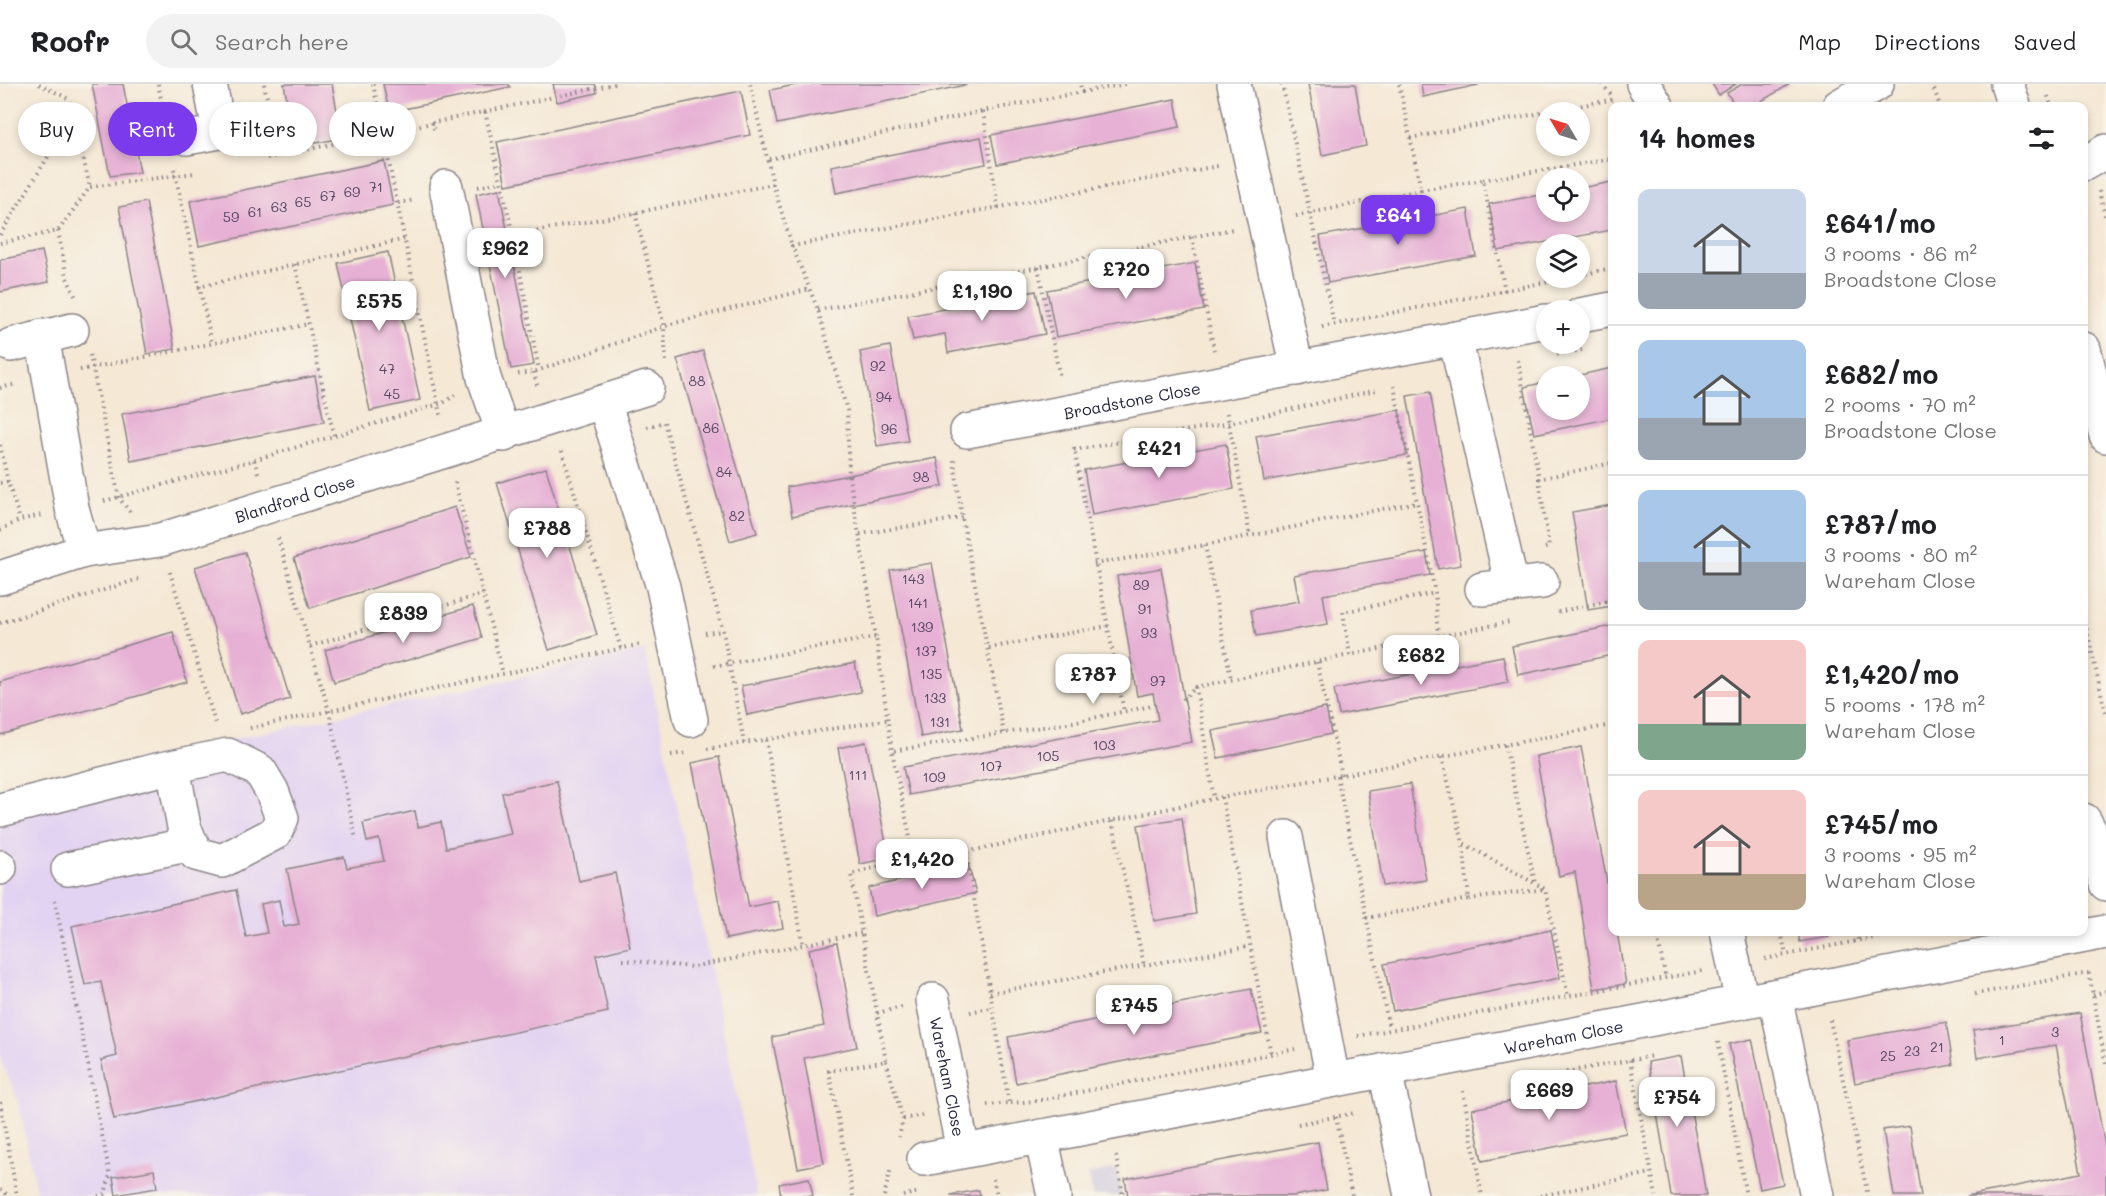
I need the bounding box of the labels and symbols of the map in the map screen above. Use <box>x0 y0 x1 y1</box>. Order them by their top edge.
north arrow <box>1536 102 1590 156</box>
house number: 71 <box>369 177 383 196</box>
house number: 69 <box>344 182 360 201</box>
house number: 67 <box>320 186 336 205</box>
house number: 65 <box>295 192 311 211</box>
pin: £641 <box>1362 195 1434 246</box>
house number: 63 <box>271 197 287 216</box>
house number: 61 <box>248 202 262 221</box>
house number: 59 <box>223 207 239 226</box>
pin: £962 <box>469 228 541 279</box>
pin: £720 <box>1090 249 1162 300</box>
pin: £1,190 <box>933 271 1031 322</box>
pin: £575 <box>343 281 415 332</box>
house number: 92 <box>870 356 886 375</box>
house number: 47 <box>379 359 395 378</box>
house number: 88 <box>689 371 705 390</box>
street label: Broadstone Close <box>1062 376 1202 423</box>
house number: 45 <box>384 384 400 403</box>
house number: 94 <box>876 387 893 406</box>
house number: 86 <box>703 418 719 437</box>
house number: 96 <box>881 419 897 438</box>
pin: £421 <box>1123 428 1195 479</box>
house number: 84 <box>716 462 733 481</box>
house number: 98 <box>913 467 929 486</box>
street label: Blandford Close <box>232 469 357 527</box>
house number: 82 <box>729 506 745 525</box>
pin: £788 <box>511 508 583 559</box>
house number: 143 <box>902 569 924 588</box>
house number: 89 <box>1133 575 1149 594</box>
pin: £839 <box>367 593 439 644</box>
house number: 141 <box>908 593 928 612</box>
house number: 91 <box>1138 599 1152 618</box>
house number: 139 <box>911 617 933 636</box>
house number: 93 <box>1141 623 1157 642</box>
pin: £682 <box>1385 635 1457 686</box>
house number: 137 <box>915 641 937 660</box>
pin: £787 <box>1057 654 1129 705</box>
house number: 135 <box>920 664 942 683</box>
house number: 97 <box>1150 671 1166 690</box>
house number: 133 <box>924 688 946 707</box>
house number: 131 <box>930 712 950 731</box>
house number: 103 <box>1092 735 1116 754</box>
house number: 105 <box>1036 746 1060 765</box>
house number: 107 <box>980 756 1003 775</box>
house number: 111 <box>849 765 867 784</box>
house number: 109 <box>922 767 946 786</box>
pin: £1,420 <box>873 839 971 890</box>
pin: £745 <box>1098 985 1170 1036</box>
street label: Wareham Close <box>1502 1014 1625 1058</box>
street label: Wareham Close <box>926 1015 970 1138</box>
house number: 3 <box>2051 1022 2059 1041</box>
house number: 1 <box>1999 1030 2005 1049</box>
house number: 21 <box>1930 1037 1944 1056</box>
house number: 23 <box>1904 1041 1920 1060</box>
house number: 25 <box>1880 1046 1896 1065</box>
pin: £669 <box>1513 1070 1585 1121</box>
pin: £754 <box>1641 1077 1713 1128</box>

